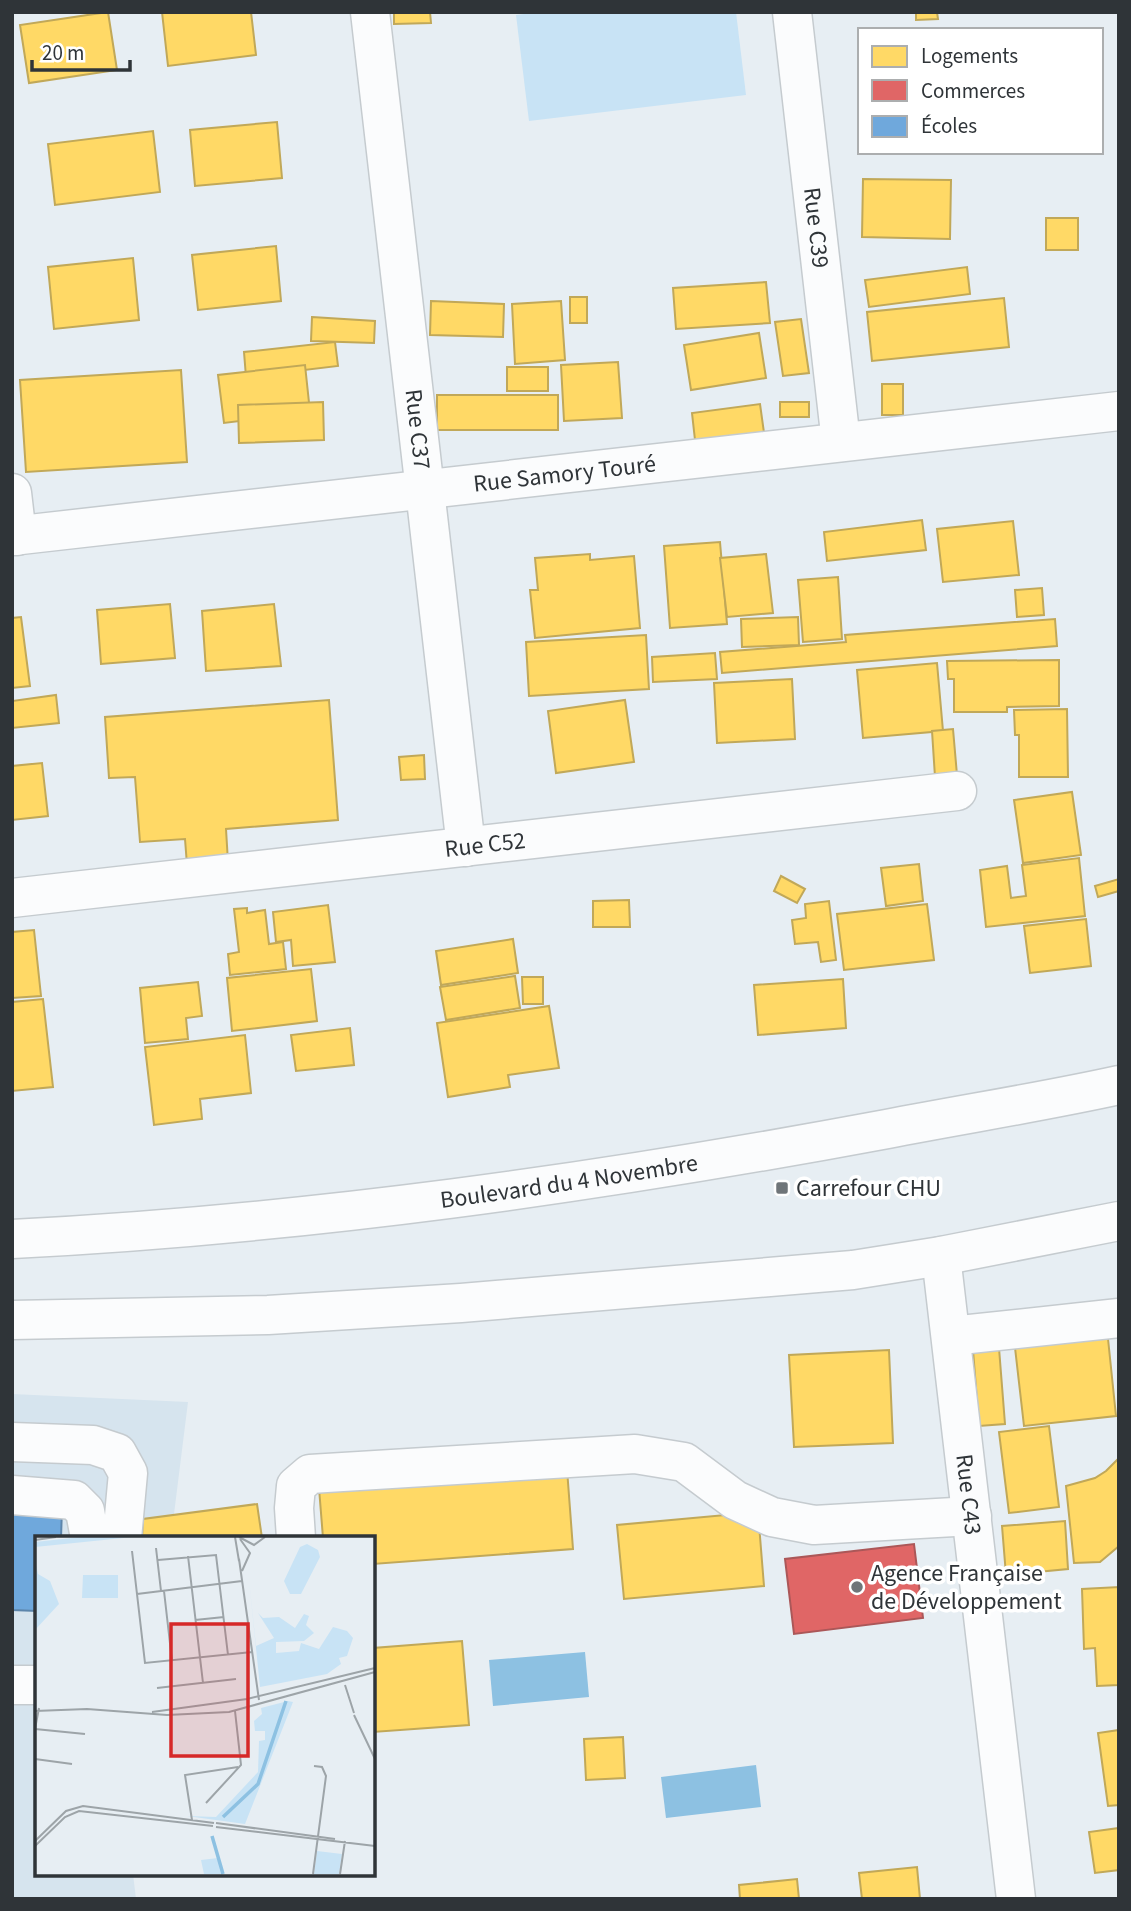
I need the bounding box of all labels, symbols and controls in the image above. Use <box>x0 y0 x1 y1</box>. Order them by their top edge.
scale bar <box>32 28 130 72</box>
legend <box>858 28 1103 154</box>
text: 20 m <box>42 38 84 68</box>
text: Logements <box>921 41 1018 71</box>
text: Commerces <box>921 76 1025 106</box>
text: Écoles <box>921 111 977 141</box>
street label: Rue C39 <box>794 185 838 270</box>
street label: Rue C37 <box>395 387 439 472</box>
street label: Rue Samory Touré <box>471 446 658 502</box>
street label: Rue C52 <box>443 823 527 867</box>
street label: Boulevard du 4 Novembre <box>438 1146 700 1218</box>
place label: Carrefour CHU <box>796 1171 941 1206</box>
marker: Carrefour CHU <box>774 1180 790 1196</box>
street label: Rue C43 <box>946 1452 990 1537</box>
inset map <box>35 1536 374 1876</box>
place label: Agence Française de Développement <box>871 1556 1062 1619</box>
marker: Agence Française de Développement <box>849 1579 865 1595</box>

